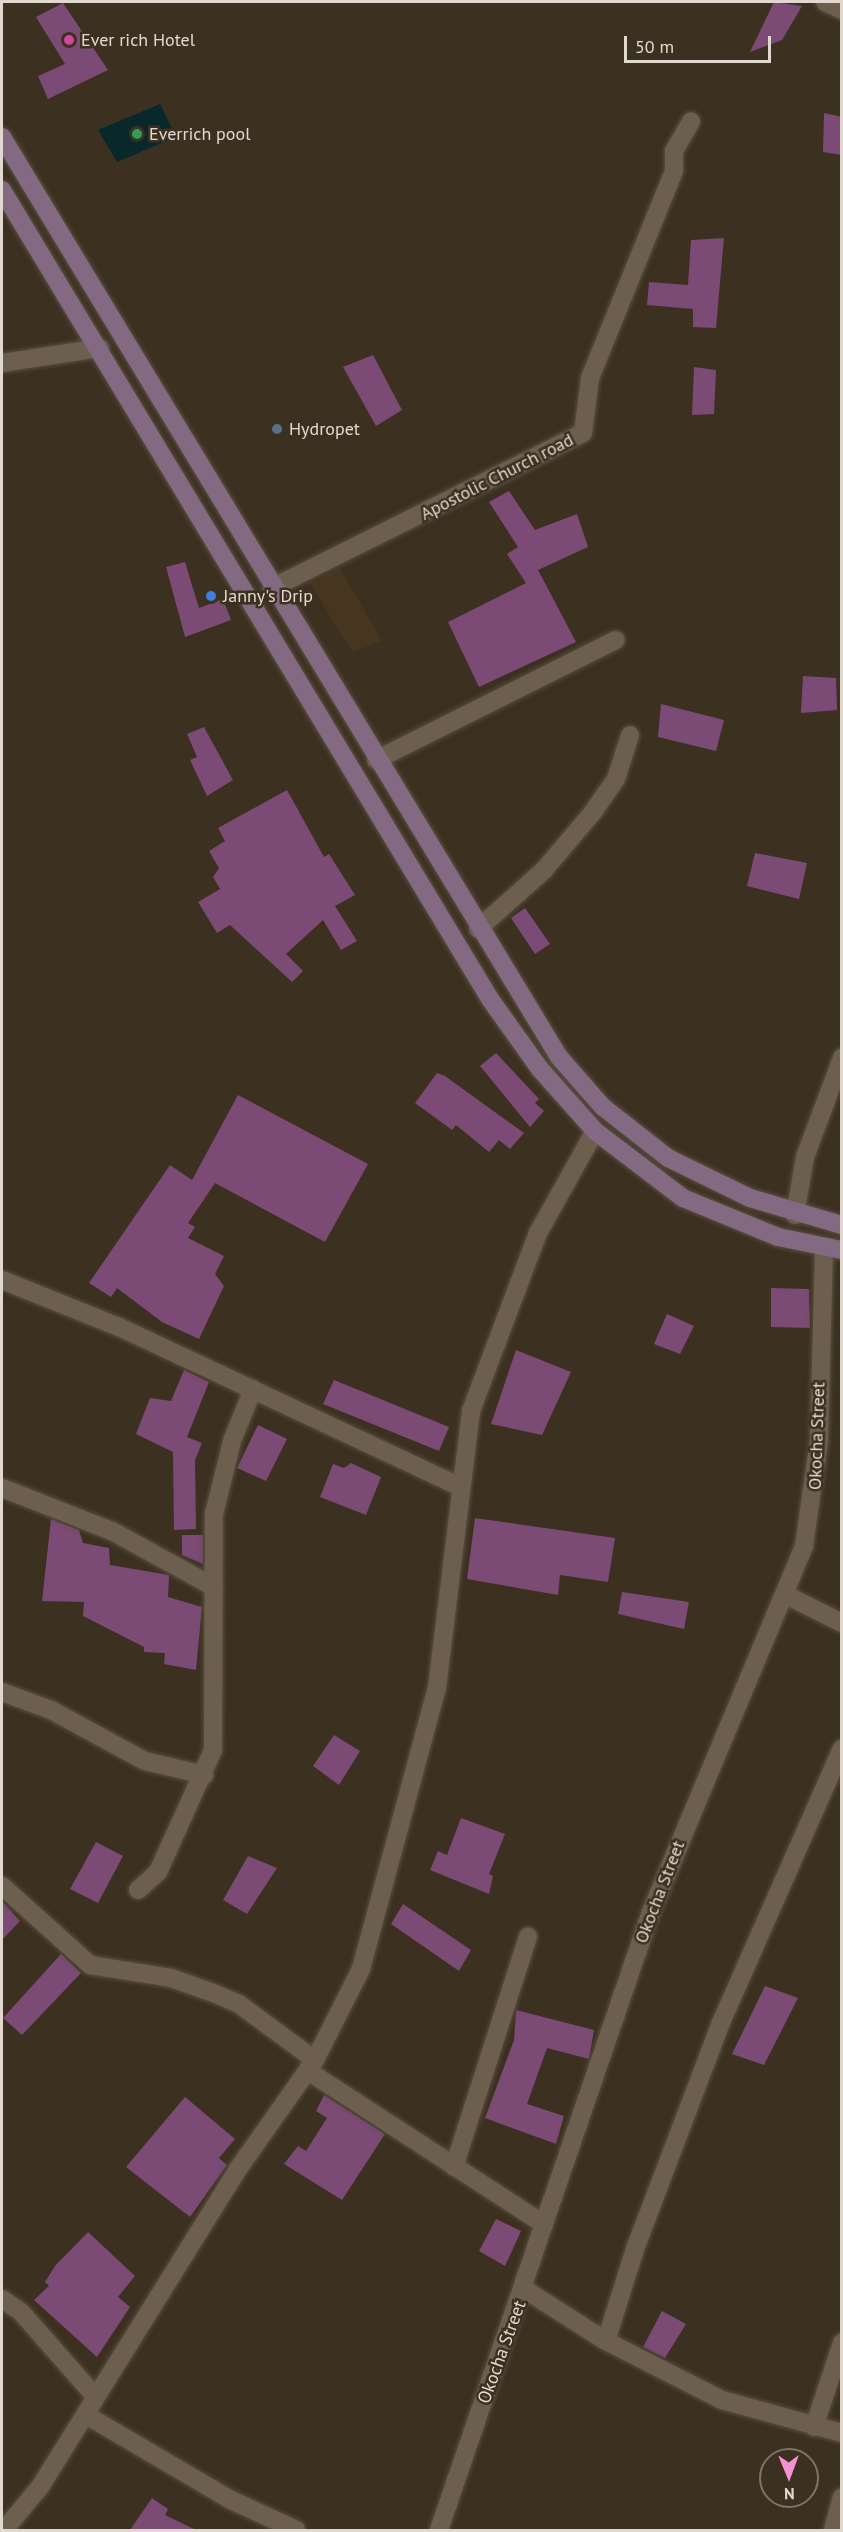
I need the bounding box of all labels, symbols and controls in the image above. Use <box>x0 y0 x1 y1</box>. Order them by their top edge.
scale bar <box>627 24 774 62</box>
place label: Ever rich Hotel <box>81 29 195 51</box>
marker: Ever rich Hotel <box>62 33 76 47</box>
text: 50 m <box>635 35 674 58</box>
place label: Everrich pool <box>149 123 250 145</box>
marker: Everrich pool <box>130 127 144 141</box>
place label: Hydropet <box>289 418 360 440</box>
marker: Hydropet <box>270 422 284 436</box>
street label: Apostolic Church road <box>417 429 577 525</box>
place label: Janny's Drip <box>223 585 313 607</box>
marker: Janny's Drip <box>204 589 218 603</box>
street label: Okocha Street <box>804 1382 830 1490</box>
street label: Okocha Street <box>631 1838 689 1946</box>
street label: Okocha Street <box>473 2298 531 2406</box>
north arrow <box>759 2448 819 2508</box>
text: N <box>784 2484 795 2504</box>

